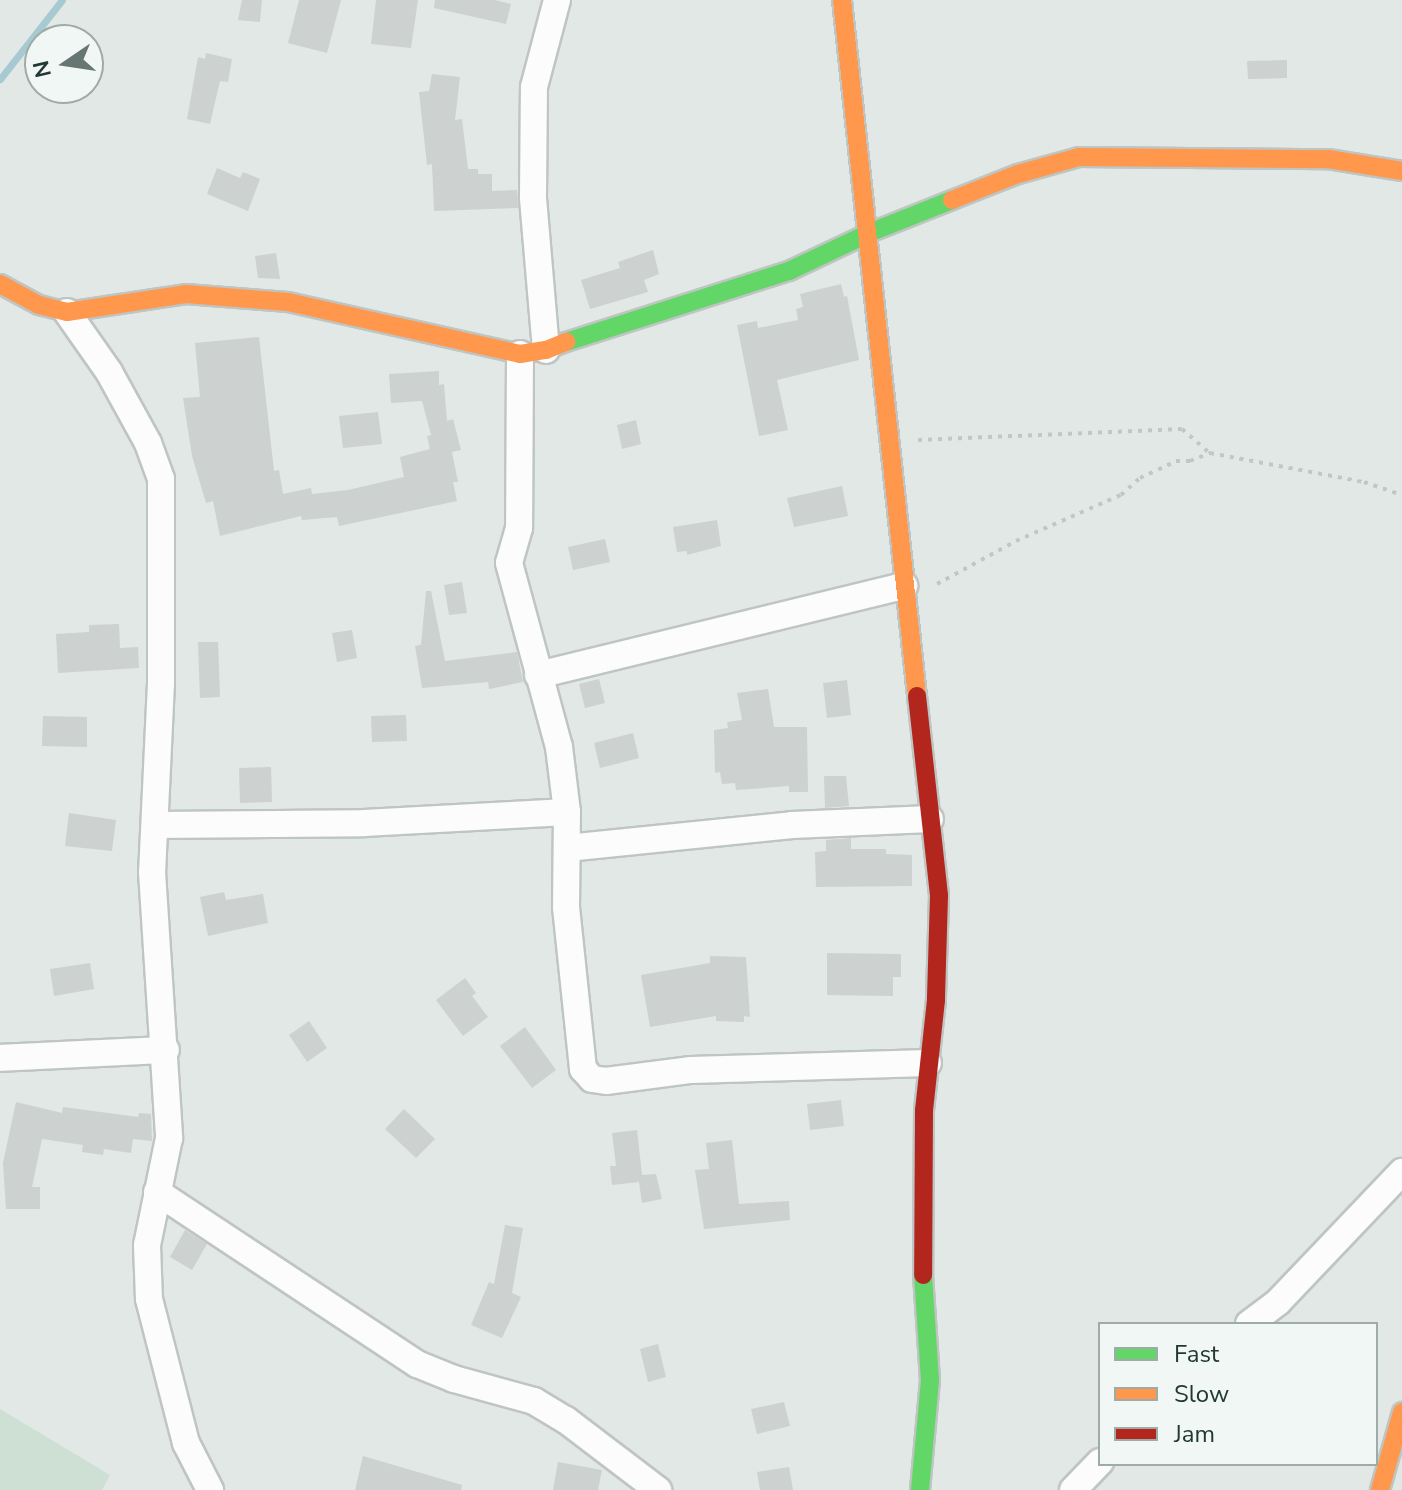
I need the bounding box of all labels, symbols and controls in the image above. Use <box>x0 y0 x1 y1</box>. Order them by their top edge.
north arrow <box>24 24 104 104</box>
text: N <box>26 58 59 80</box>
legend <box>1098 1322 1378 1466</box>
text: Fast <box>1174 1338 1219 1370</box>
text: Slow <box>1174 1378 1229 1410</box>
text: Jam <box>1174 1418 1215 1450</box>

